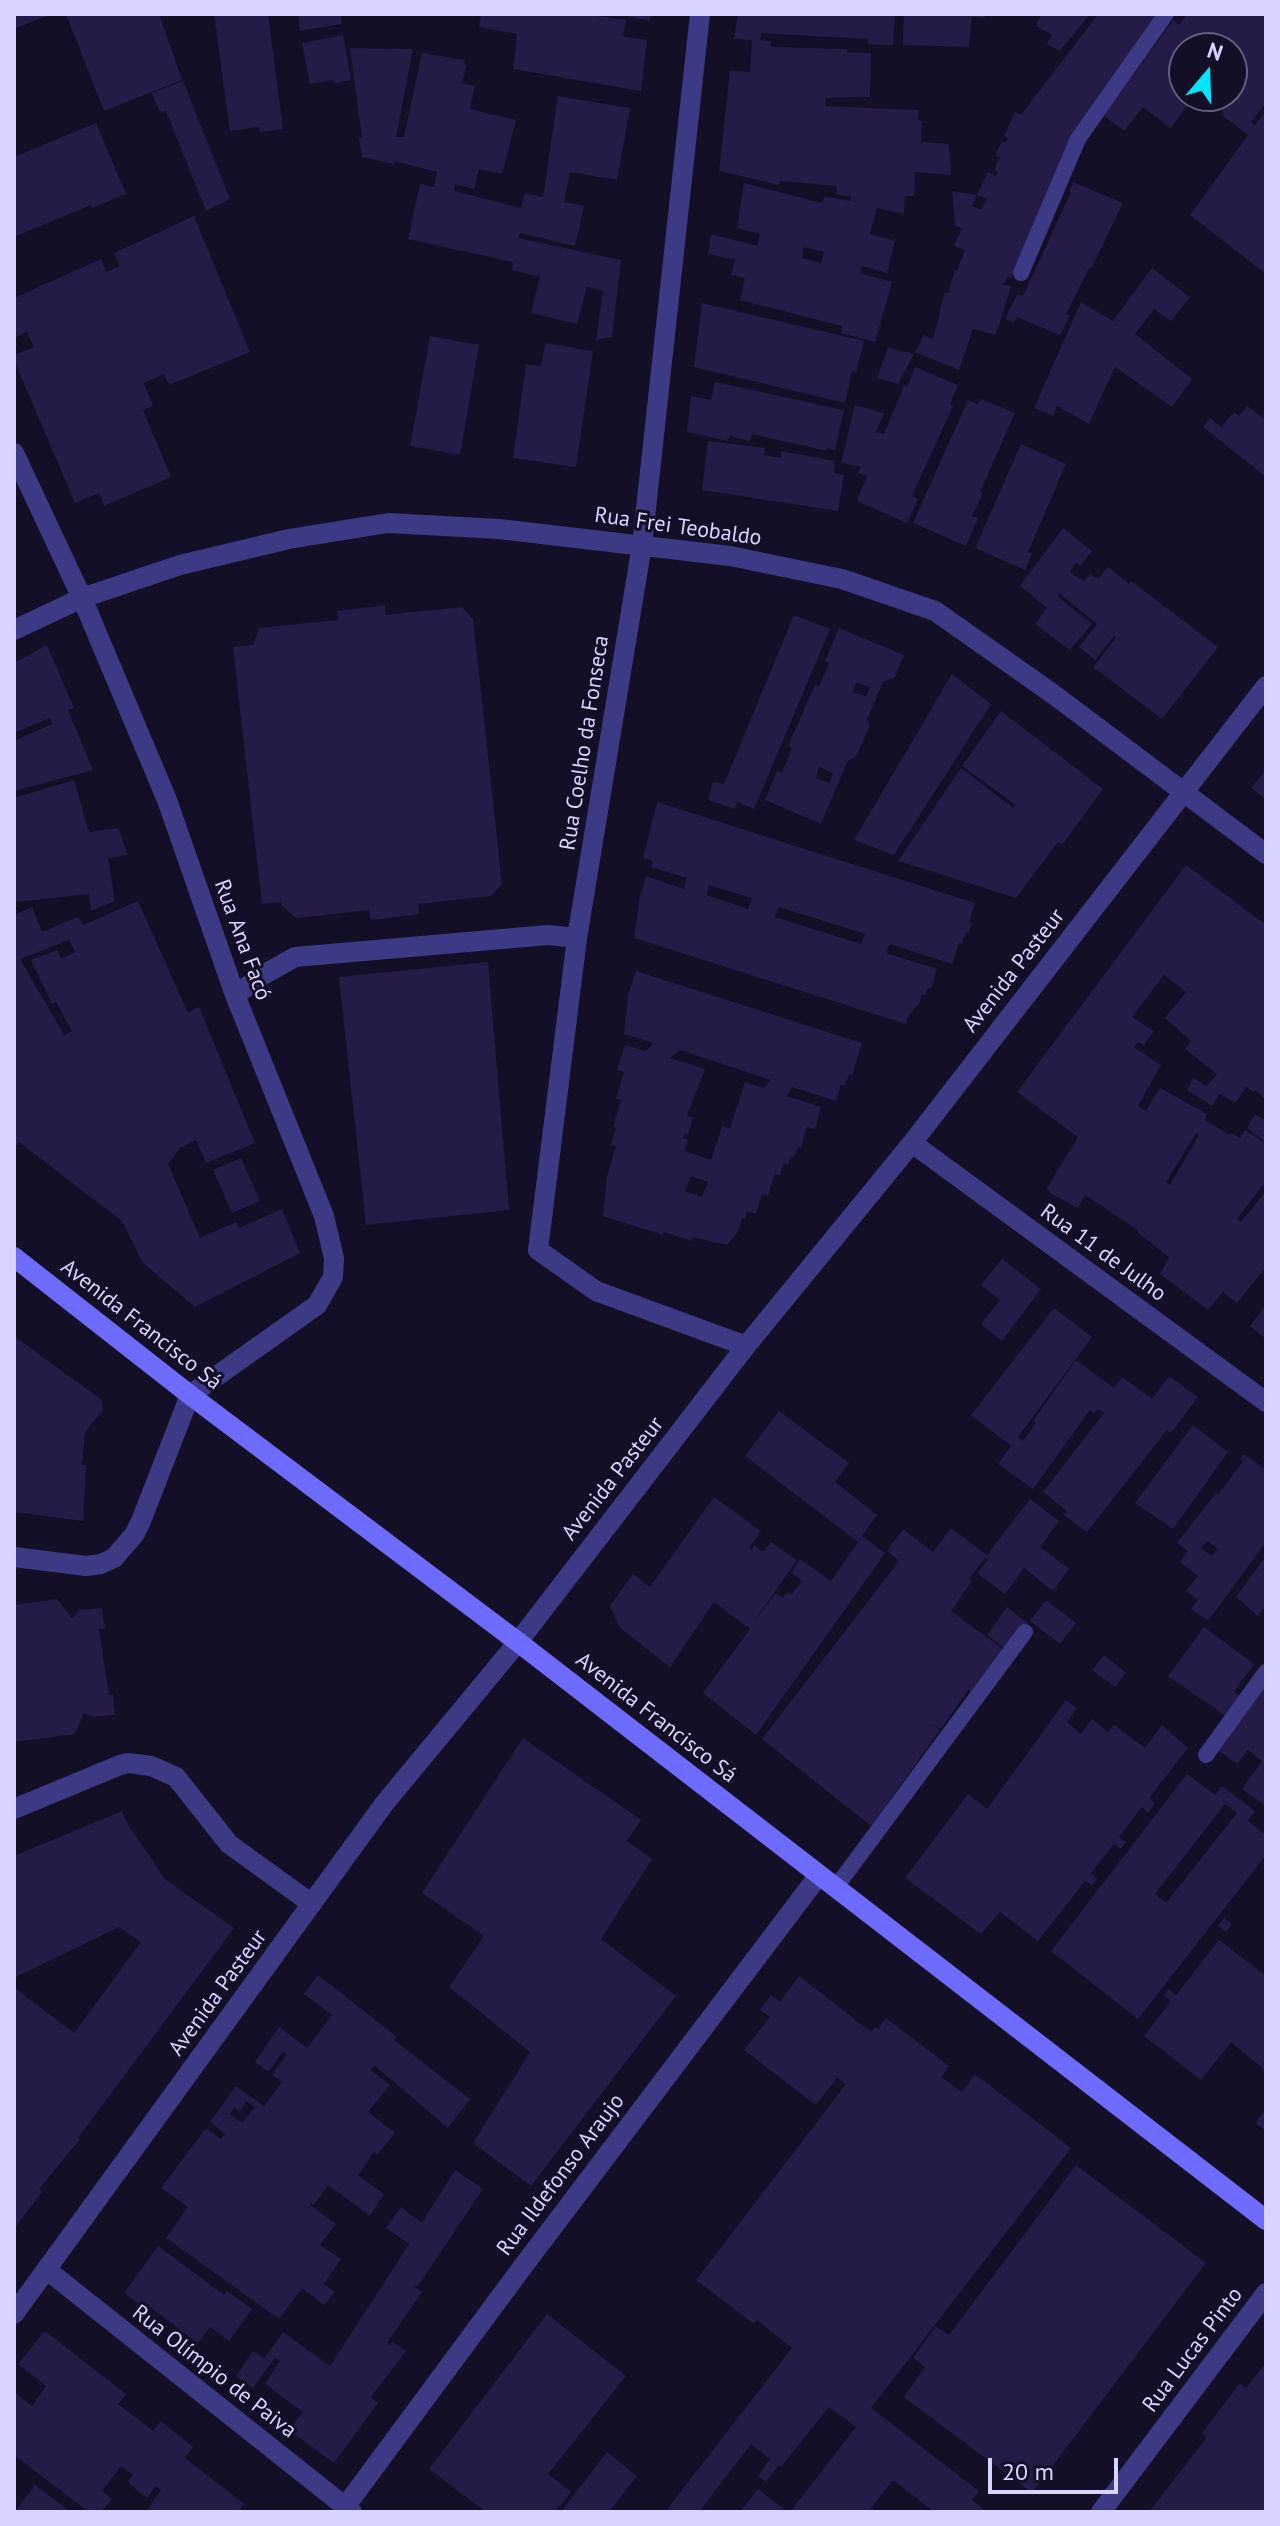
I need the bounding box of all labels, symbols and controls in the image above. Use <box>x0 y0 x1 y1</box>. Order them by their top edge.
north arrow <box>1168 32 1248 112</box>
text: N <box>1204 36 1227 67</box>
street label: Rua Frei Teobaldo <box>593 502 763 552</box>
street label: Rua Coelho da Fonseca <box>555 634 615 852</box>
street label: Rua Ana Facó <box>208 876 276 1004</box>
street label: Avenida Pasteur <box>958 904 1070 1038</box>
street label: Rua 11 de Julho <box>1035 1199 1171 1307</box>
street label: Avenida Francisco Sá <box>55 1254 227 1396</box>
street label: Avenida Pasteur <box>557 1412 669 1546</box>
street label: Avenida Francisco Sá <box>570 1647 742 1789</box>
street label: Avenida Pasteur <box>163 1925 273 2061</box>
street label: Rua Ildefonso Araujo <box>492 2089 630 2261</box>
street label: Rua Lucas Pinto <box>1137 2282 1249 2418</box>
street label: Rua Olímpio de Paiva <box>127 2300 301 2444</box>
scale bar <box>992 2442 1122 2492</box>
text: 20 m <box>1002 2456 1054 2487</box>

